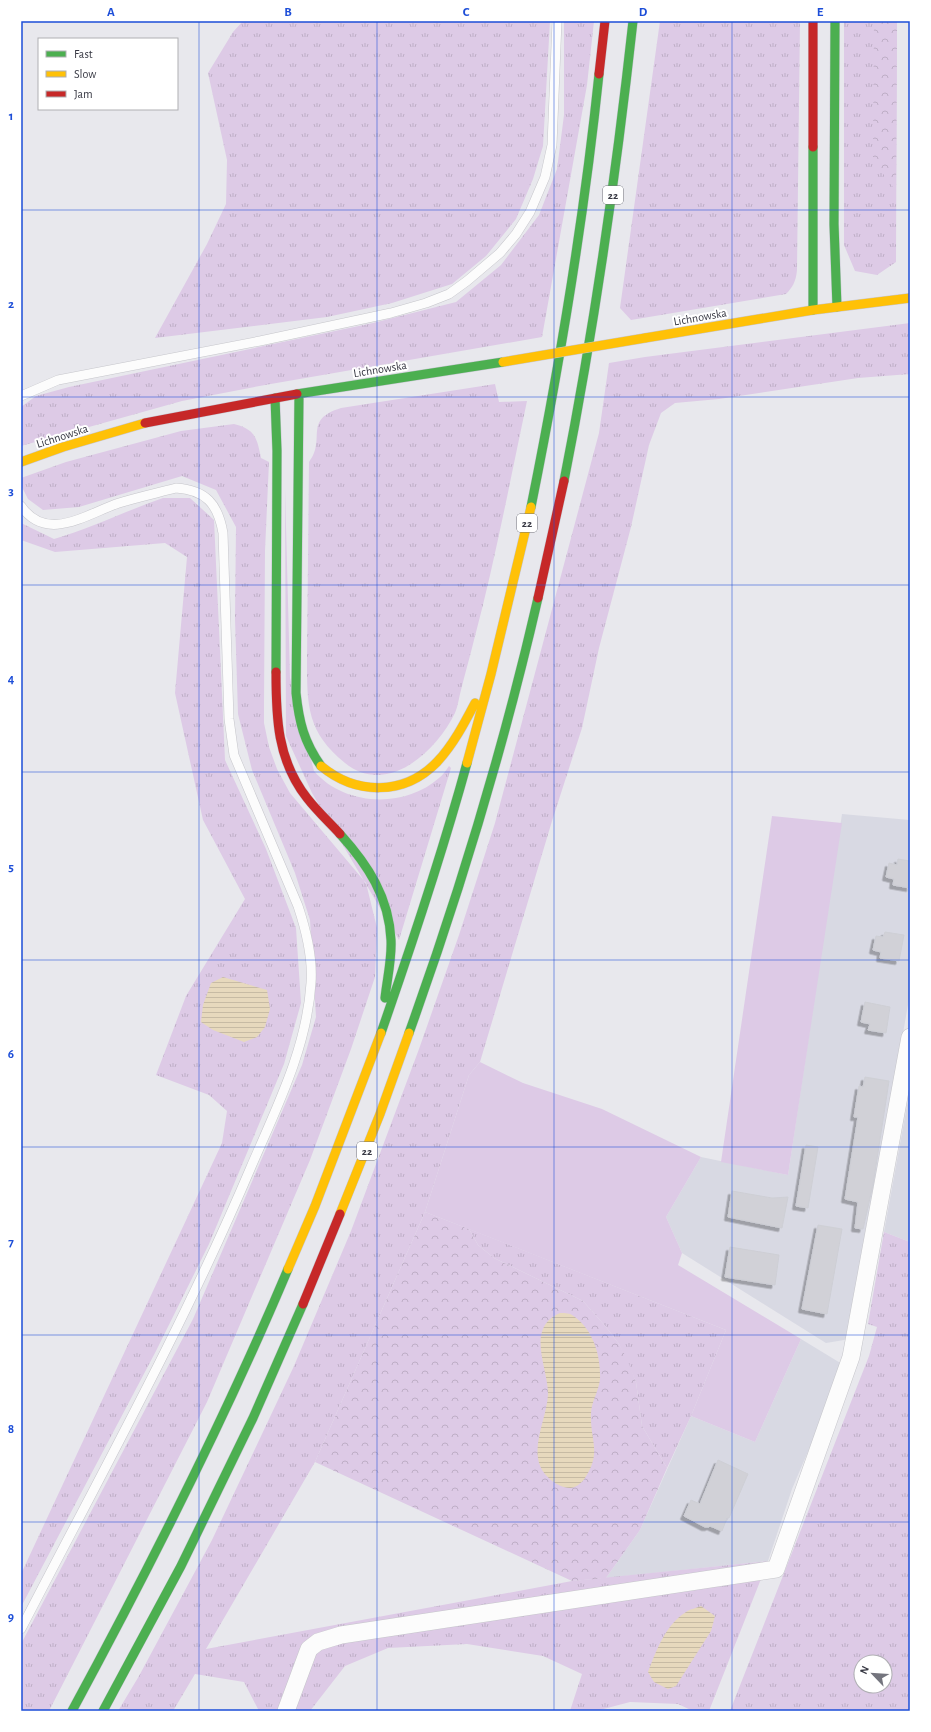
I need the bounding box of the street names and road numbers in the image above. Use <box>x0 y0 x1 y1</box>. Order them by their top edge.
road number: 22 <box>603 186 623 204</box>
street label: Lichnowska <box>672 306 728 328</box>
street label: Lichnowska <box>352 359 408 379</box>
street label: Lichnowska <box>35 422 90 450</box>
road number: 22 <box>517 514 537 532</box>
road number: 22 <box>357 1142 377 1160</box>

